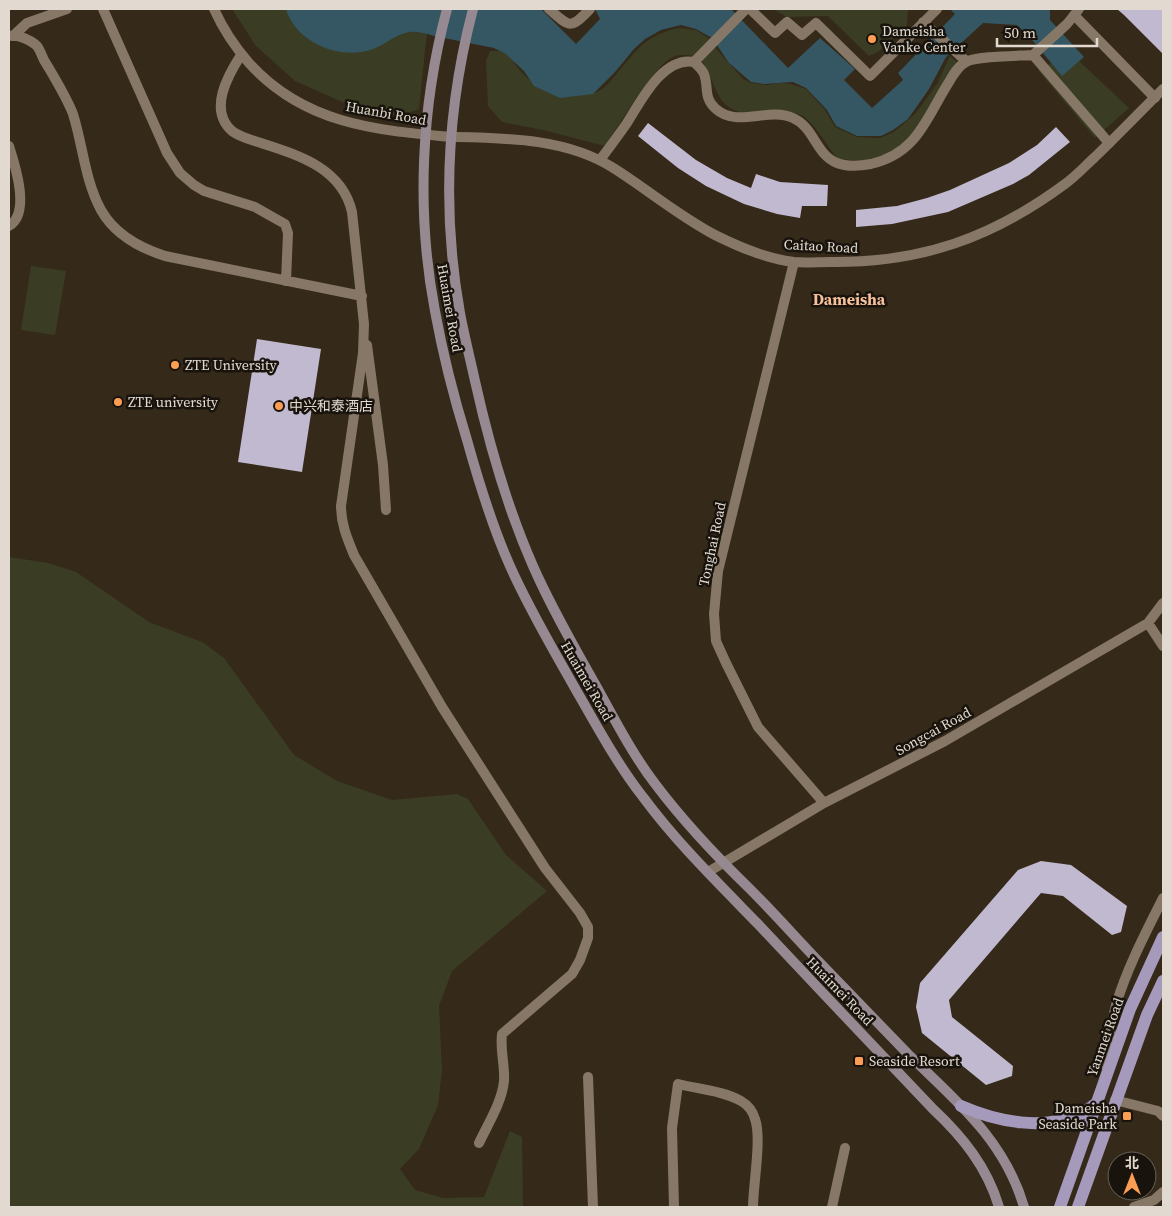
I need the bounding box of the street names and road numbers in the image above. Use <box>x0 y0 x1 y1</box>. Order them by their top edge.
street label: Huanbi Road <box>344 96 428 130</box>
street label: Caitao Road <box>783 234 859 258</box>
street label: Huaimei Road <box>432 262 468 354</box>
street label: Tonghai Road <box>693 500 731 588</box>
street label: Huaimei Road <box>556 637 618 725</box>
street label: Songcai Road <box>892 702 974 760</box>
street label: Huaimei Road <box>802 952 878 1030</box>
street label: Yanmei Road <box>1082 995 1128 1079</box>

